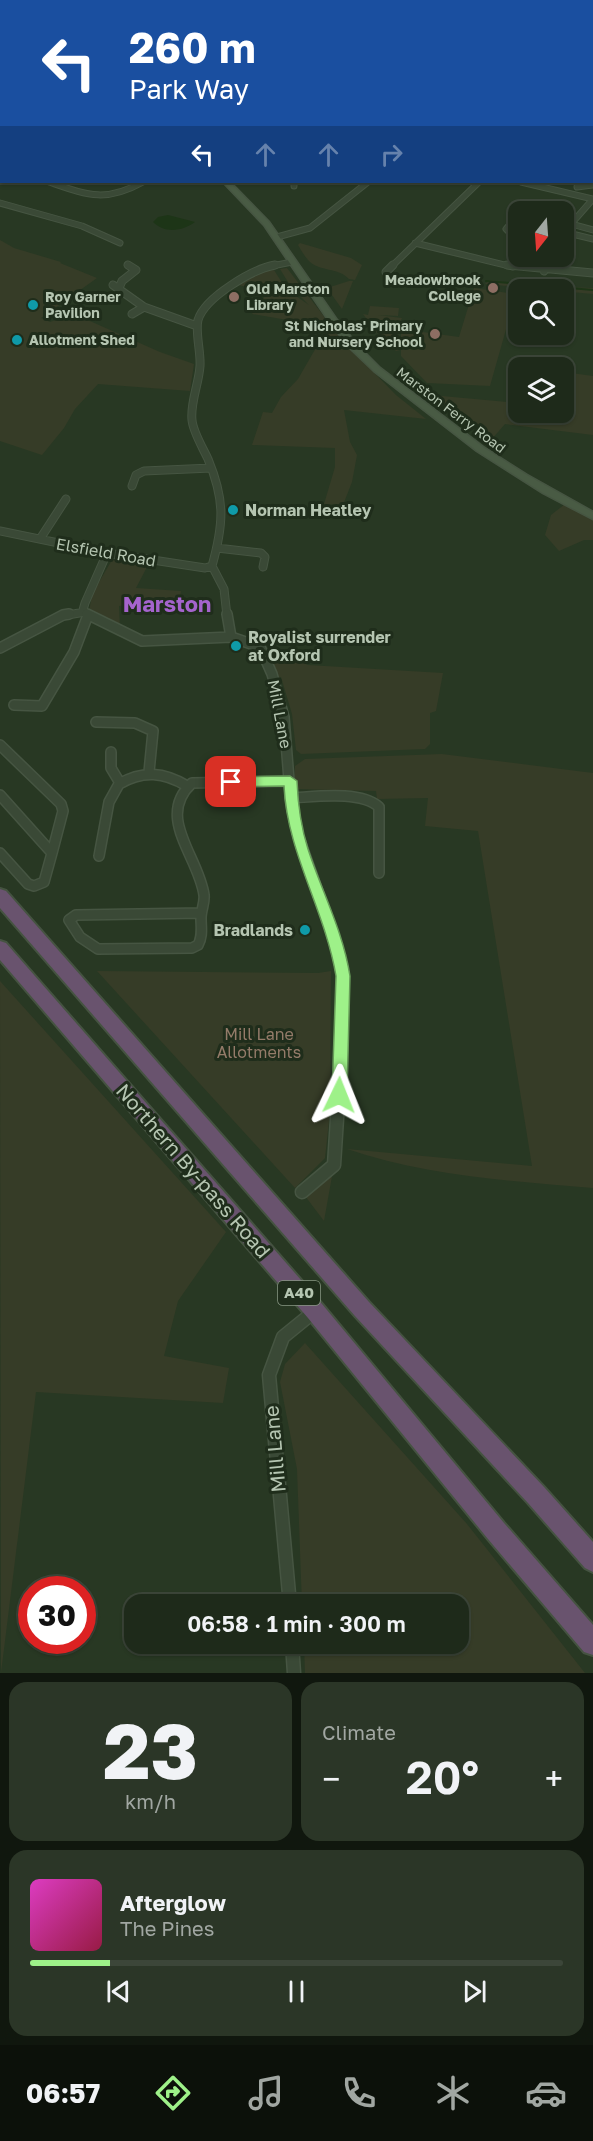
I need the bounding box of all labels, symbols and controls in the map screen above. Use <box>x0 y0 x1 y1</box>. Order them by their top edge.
text: 260 m <box>129 22 256 72</box>
icon: left <box>30 24 108 102</box>
text: Park Way <box>129 73 249 105</box>
icon: left <box>186 138 219 171</box>
icon: ahead <box>249 138 282 171</box>
icon: ahead <box>312 138 345 171</box>
icon: right <box>375 138 408 171</box>
north arrow <box>508 201 574 267</box>
map controls <box>508 201 574 423</box>
place label: Meadowbrook College <box>385 271 481 304</box>
button: search <box>508 279 574 345</box>
place label: Old Marston Library <box>246 280 330 313</box>
marker: Meadowbrook College <box>486 281 500 295</box>
place label: Roy Garner Pavilion <box>45 288 121 321</box>
marker: Old Marston Library <box>227 290 241 304</box>
marker: Roy Garner Pavilion <box>26 298 40 312</box>
place label: St Nicholas' Primary and Nursery School <box>284 317 424 350</box>
marker: St Nicholas' Primary and Nursery School <box>428 327 442 341</box>
place label: Allotment Shed <box>29 331 135 348</box>
marker: Allotment Shed <box>10 333 24 347</box>
button: layers <box>508 357 574 423</box>
street label: Marston Ferry Road <box>393 363 509 456</box>
place label: Norman Heatley <box>245 500 372 520</box>
marker: Norman Heatley <box>226 503 240 517</box>
street label: Elsfield Road <box>55 533 157 571</box>
district label: Marston <box>123 590 211 617</box>
place label: Royalist surrender at Oxford <box>248 627 391 665</box>
marker: Royalist surrender at Oxford <box>229 639 243 653</box>
street label: Mill Lane <box>264 678 296 750</box>
pin <box>205 756 256 807</box>
icon: arrive <box>214 765 247 798</box>
place label: Bradlands <box>213 920 293 940</box>
marker: Bradlands <box>298 923 312 937</box>
park label: Mill Lane Allotments <box>217 1024 301 1062</box>
position arrow <box>307 1063 371 1127</box>
street label: Northern By-pass Road <box>112 1078 276 1262</box>
road number: A40 <box>278 1281 320 1305</box>
street label: Mill Lane <box>258 1405 290 1494</box>
speed limit sign: 30 <box>18 1576 96 1654</box>
text: 06:58 · 1 min · 300 m <box>187 1610 406 1637</box>
text: 23 <box>103 1703 198 1796</box>
text: Climate <box>322 1720 396 1744</box>
text: 20° <box>406 1750 479 1804</box>
text: − <box>322 1759 340 1798</box>
text: + <box>545 1759 563 1798</box>
text: km/h <box>125 1789 176 1813</box>
text: Afterglow <box>120 1889 226 1916</box>
text: The Pines <box>120 1916 214 1940</box>
icon: previous <box>102 1975 135 2008</box>
icon: pause <box>280 1975 313 2008</box>
icon: next <box>458 1975 491 2008</box>
icon: directions <box>152 2072 194 2114</box>
icon: music <box>245 2072 287 2114</box>
icon: phone <box>338 2072 380 2114</box>
icon: climate <box>432 2072 474 2114</box>
icon: car <box>525 2072 567 2114</box>
text: 06:57 <box>26 2077 100 2109</box>

